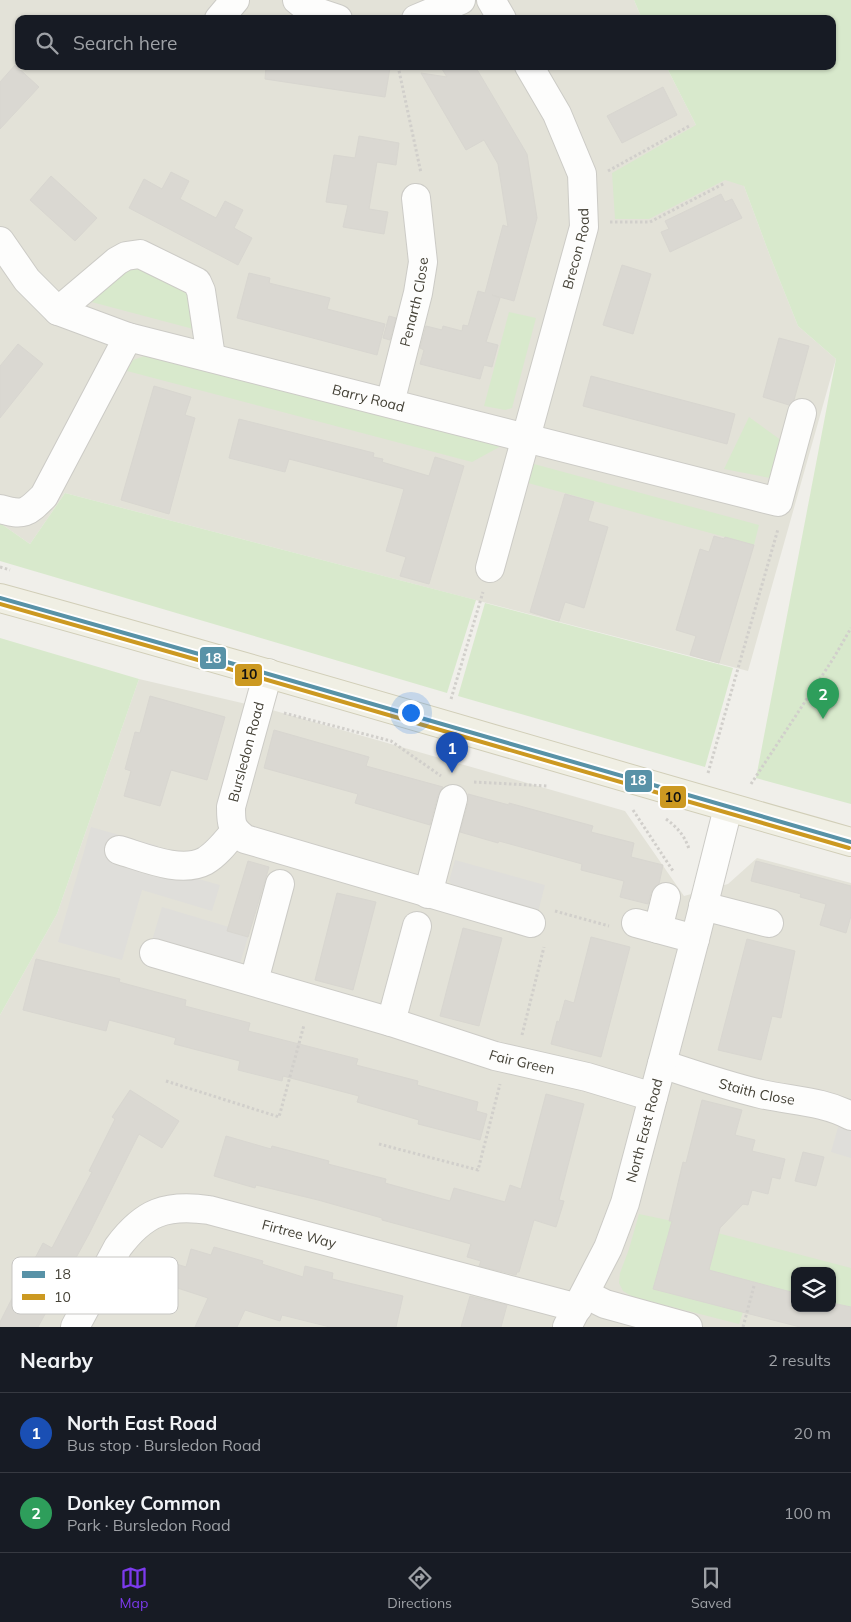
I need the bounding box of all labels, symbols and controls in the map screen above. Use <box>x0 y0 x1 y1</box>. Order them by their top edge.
search box <box>15 15 836 70</box>
icon: search <box>33 29 61 57</box>
text: Search here <box>73 31 177 55</box>
street label: Brecon Road <box>558 208 593 291</box>
street label: Penarth Close <box>396 257 432 348</box>
street label: Barry Road <box>330 380 406 416</box>
line badge: 18 <box>199 646 227 670</box>
text: 18 <box>205 649 221 667</box>
line badge: 10 <box>234 663 263 687</box>
text: 10 <box>241 665 257 683</box>
pin: 2 <box>807 678 839 719</box>
street label: Bursledon Road <box>224 700 268 804</box>
your location <box>398 700 424 726</box>
pin: 1 <box>436 732 468 773</box>
line badge: 18 <box>624 769 653 793</box>
text: 18 <box>630 771 646 789</box>
line badge: 10 <box>659 785 687 809</box>
text: 10 <box>665 788 681 806</box>
street label: Fair Green <box>487 1046 557 1078</box>
street label: Staith Close <box>717 1074 796 1109</box>
street label: North East Road <box>622 1077 667 1185</box>
street label: Firtree Way <box>260 1215 339 1253</box>
legend <box>12 1257 178 1314</box>
text: 18 <box>54 1265 71 1283</box>
map controls <box>791 1267 836 1312</box>
button: layers <box>791 1267 836 1312</box>
text: 10 <box>54 1288 71 1306</box>
text: Nearby <box>20 1347 93 1373</box>
text: 2 results <box>768 1350 831 1370</box>
text: North East Road <box>67 1411 217 1435</box>
text: 1 <box>31 1423 41 1443</box>
text: 20 m <box>794 1423 831 1443</box>
text: Bus stop · Bursledon Road <box>67 1435 261 1455</box>
text: Donkey Common <box>67 1491 221 1515</box>
text: 2 <box>31 1503 41 1523</box>
text: 100 m <box>784 1503 831 1523</box>
text: Park · Bursledon Road <box>67 1515 231 1535</box>
tab: Map <box>120 1564 148 1612</box>
tab: Directions <box>387 1564 452 1612</box>
tab: Saved <box>691 1564 731 1612</box>

